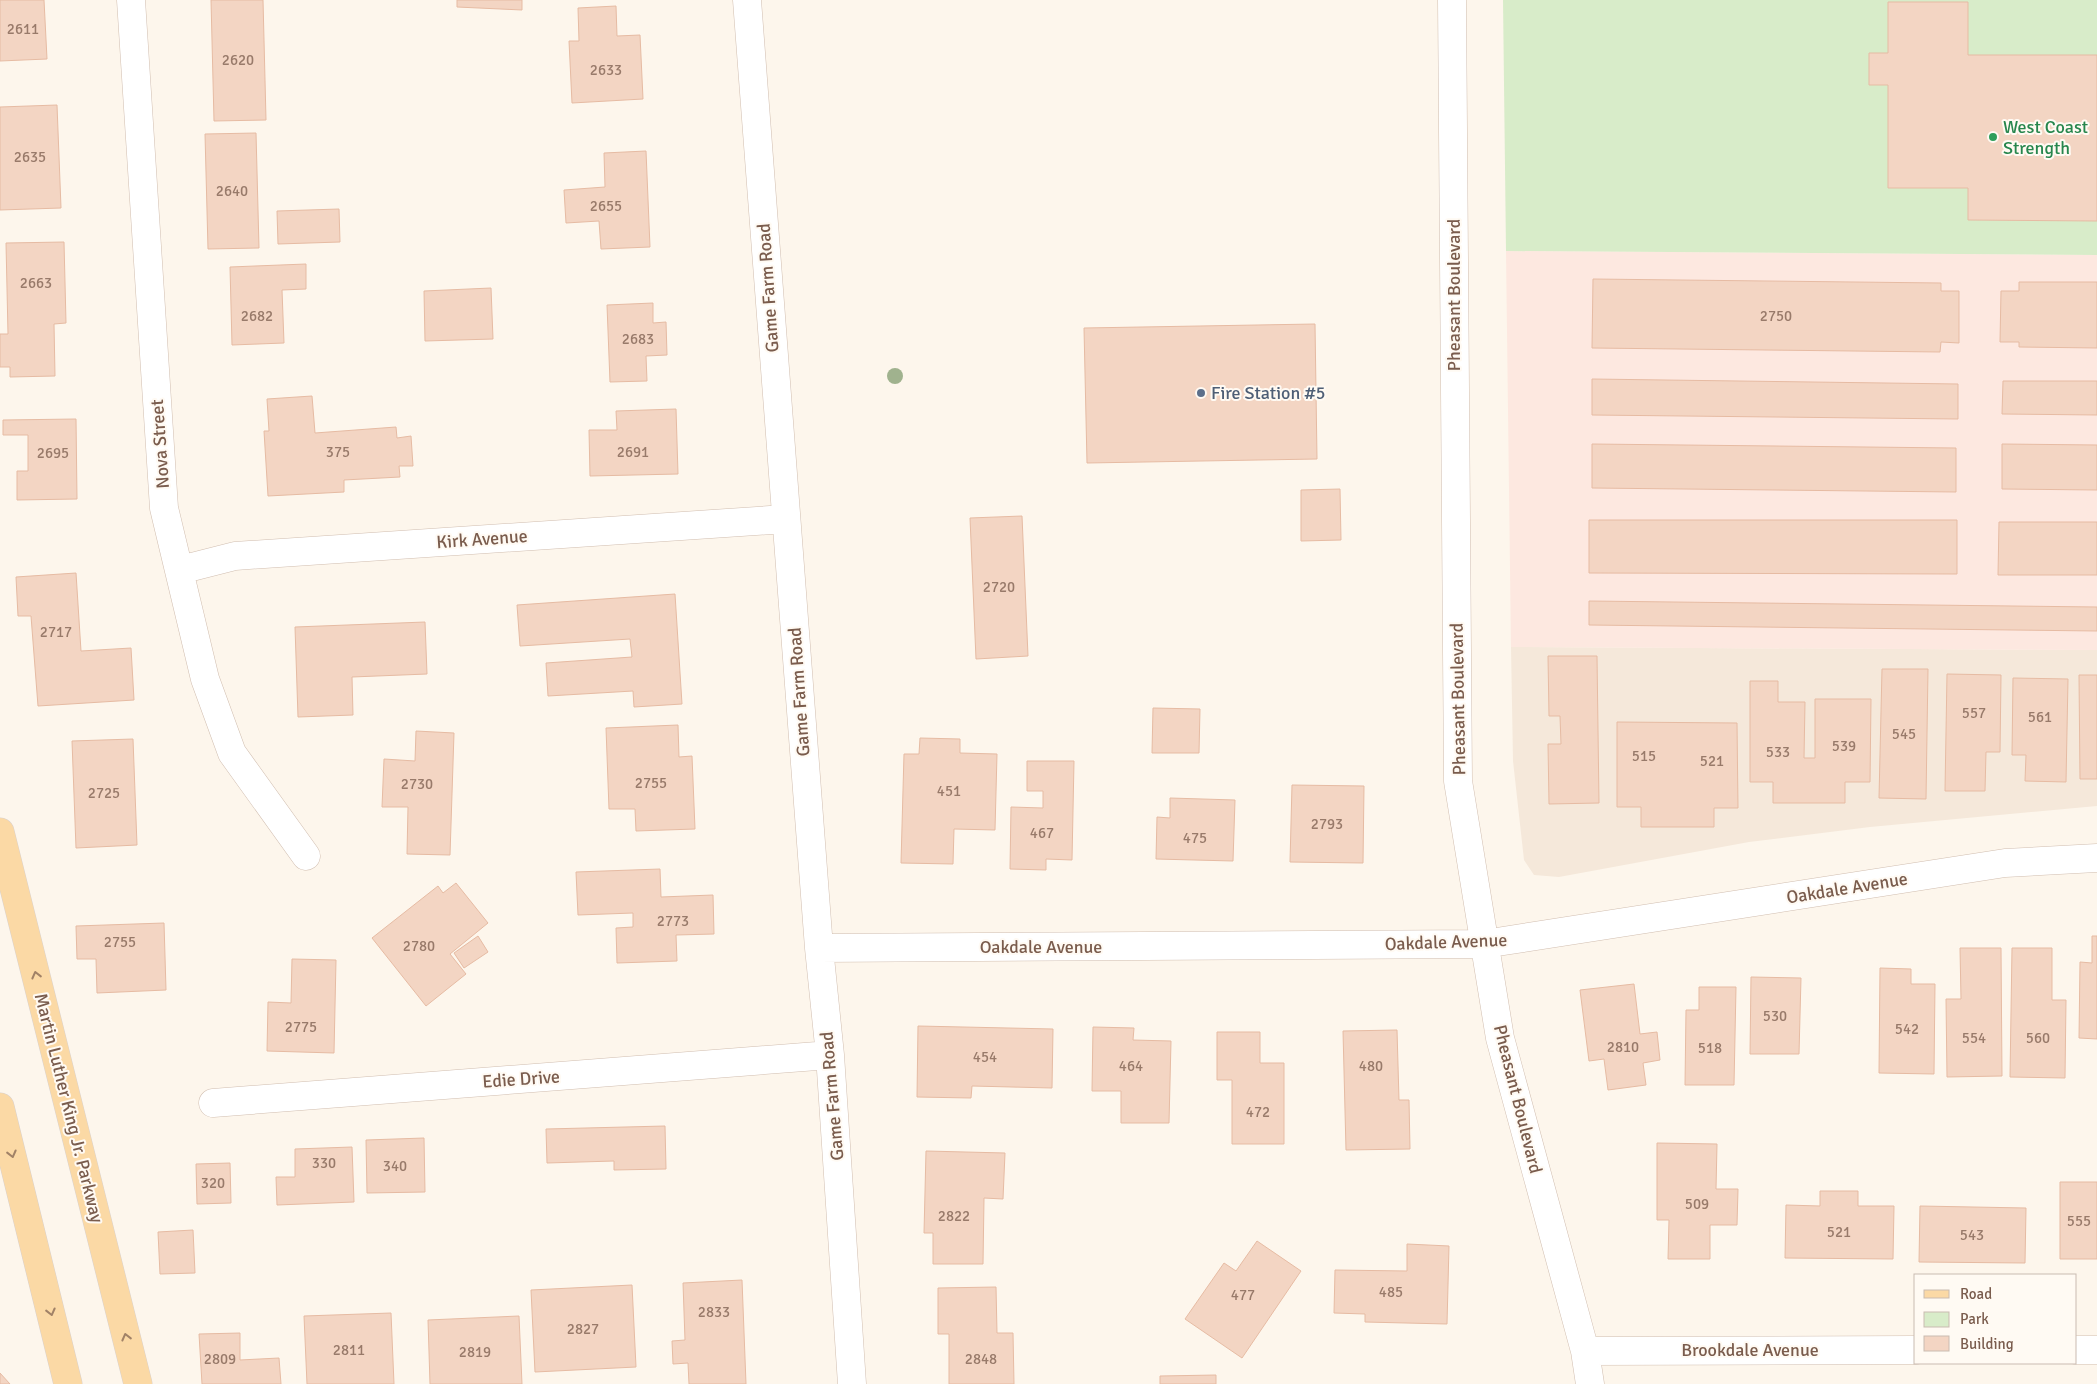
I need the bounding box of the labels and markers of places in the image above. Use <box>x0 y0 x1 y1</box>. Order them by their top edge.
place label: West Coast Strength <box>2003 116 2088 159</box>
marker: West Coast Strength <box>1987 131 1999 143</box>
place label: Fire Station #5 <box>1211 382 1326 404</box>
marker: Fire Station #5 <box>1195 387 1207 399</box>

